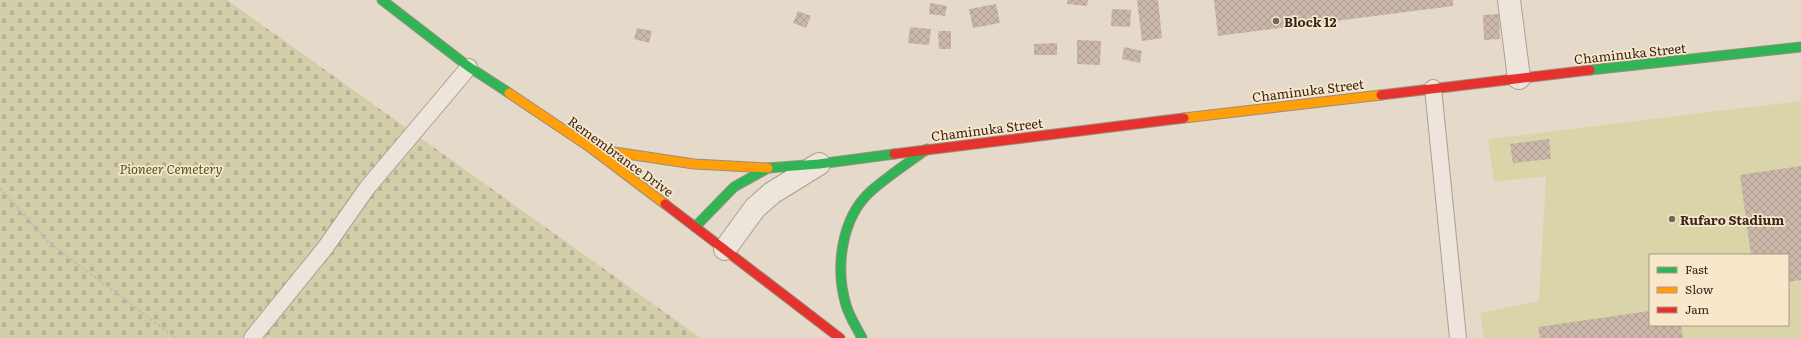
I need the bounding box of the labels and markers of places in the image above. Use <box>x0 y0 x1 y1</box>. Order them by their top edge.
place label: Block 12 <box>1284 12 1336 31</box>
marker: Block 12 <box>1271 16 1281 26</box>
place label: Rufaro Stadium <box>1680 210 1784 229</box>
marker: Rufaro Stadium <box>1667 214 1677 224</box>

